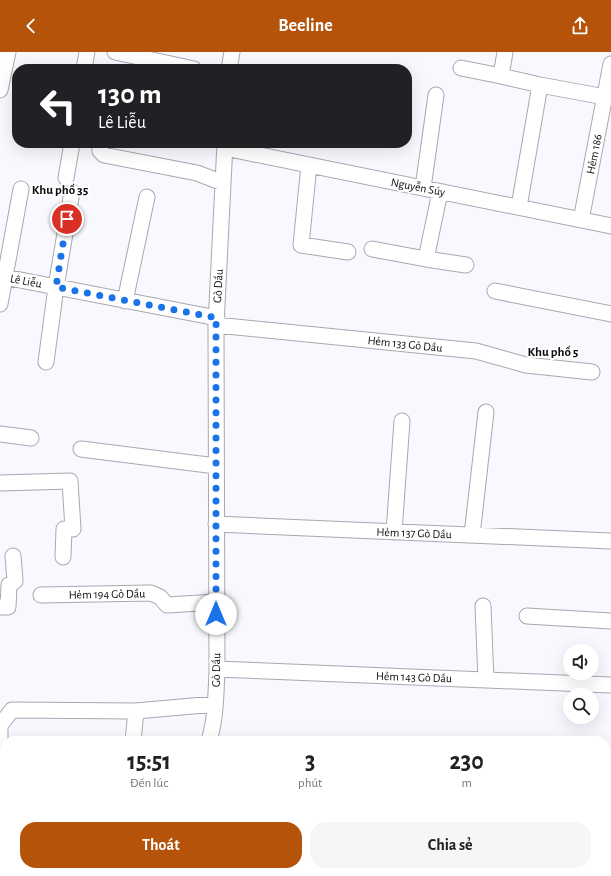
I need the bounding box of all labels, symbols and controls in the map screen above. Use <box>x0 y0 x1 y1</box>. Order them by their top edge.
icon: back <box>20 15 42 37</box>
icon: share <box>569 15 591 37</box>
text: Beeline <box>278 17 333 35</box>
icon: left <box>32 80 84 132</box>
text: 130 m <box>98 81 162 109</box>
text: Lê Liễu <box>98 114 146 132</box>
street label: Hẻm 186 <box>584 133 604 175</box>
street label: Nguyễn Súy <box>390 175 446 199</box>
district label: Khu phố 35 <box>32 183 89 197</box>
pin <box>50 202 84 236</box>
icon: arrive <box>56 208 78 230</box>
street label: Gò Dầu <box>211 269 225 303</box>
street label: Lê Liễu <box>9 271 43 290</box>
street label: Hẻm 133 Gò Dầu <box>367 334 443 354</box>
district label: Khu phố 5 <box>528 345 579 359</box>
street label: Hẻm 137 Gò Dầu <box>376 526 452 540</box>
street label: Hẻm 194 Gò Dầu <box>68 587 146 601</box>
position arrow <box>195 593 237 635</box>
map controls <box>563 644 599 724</box>
button: sound <box>563 644 599 680</box>
street label: Gò Dầu <box>210 653 222 687</box>
street label: Hẻm 143 Gò Dầu <box>376 670 452 684</box>
button: search <box>563 688 599 724</box>
text: 15:51 <box>127 750 171 774</box>
text: 3 <box>305 750 315 774</box>
text: 230 <box>450 750 484 774</box>
text: Đến lúc <box>130 777 168 790</box>
text: phút <box>298 777 322 790</box>
text: m <box>461 777 472 790</box>
button: Thoát <box>20 822 302 868</box>
button: Chia sẻ <box>310 822 591 868</box>

